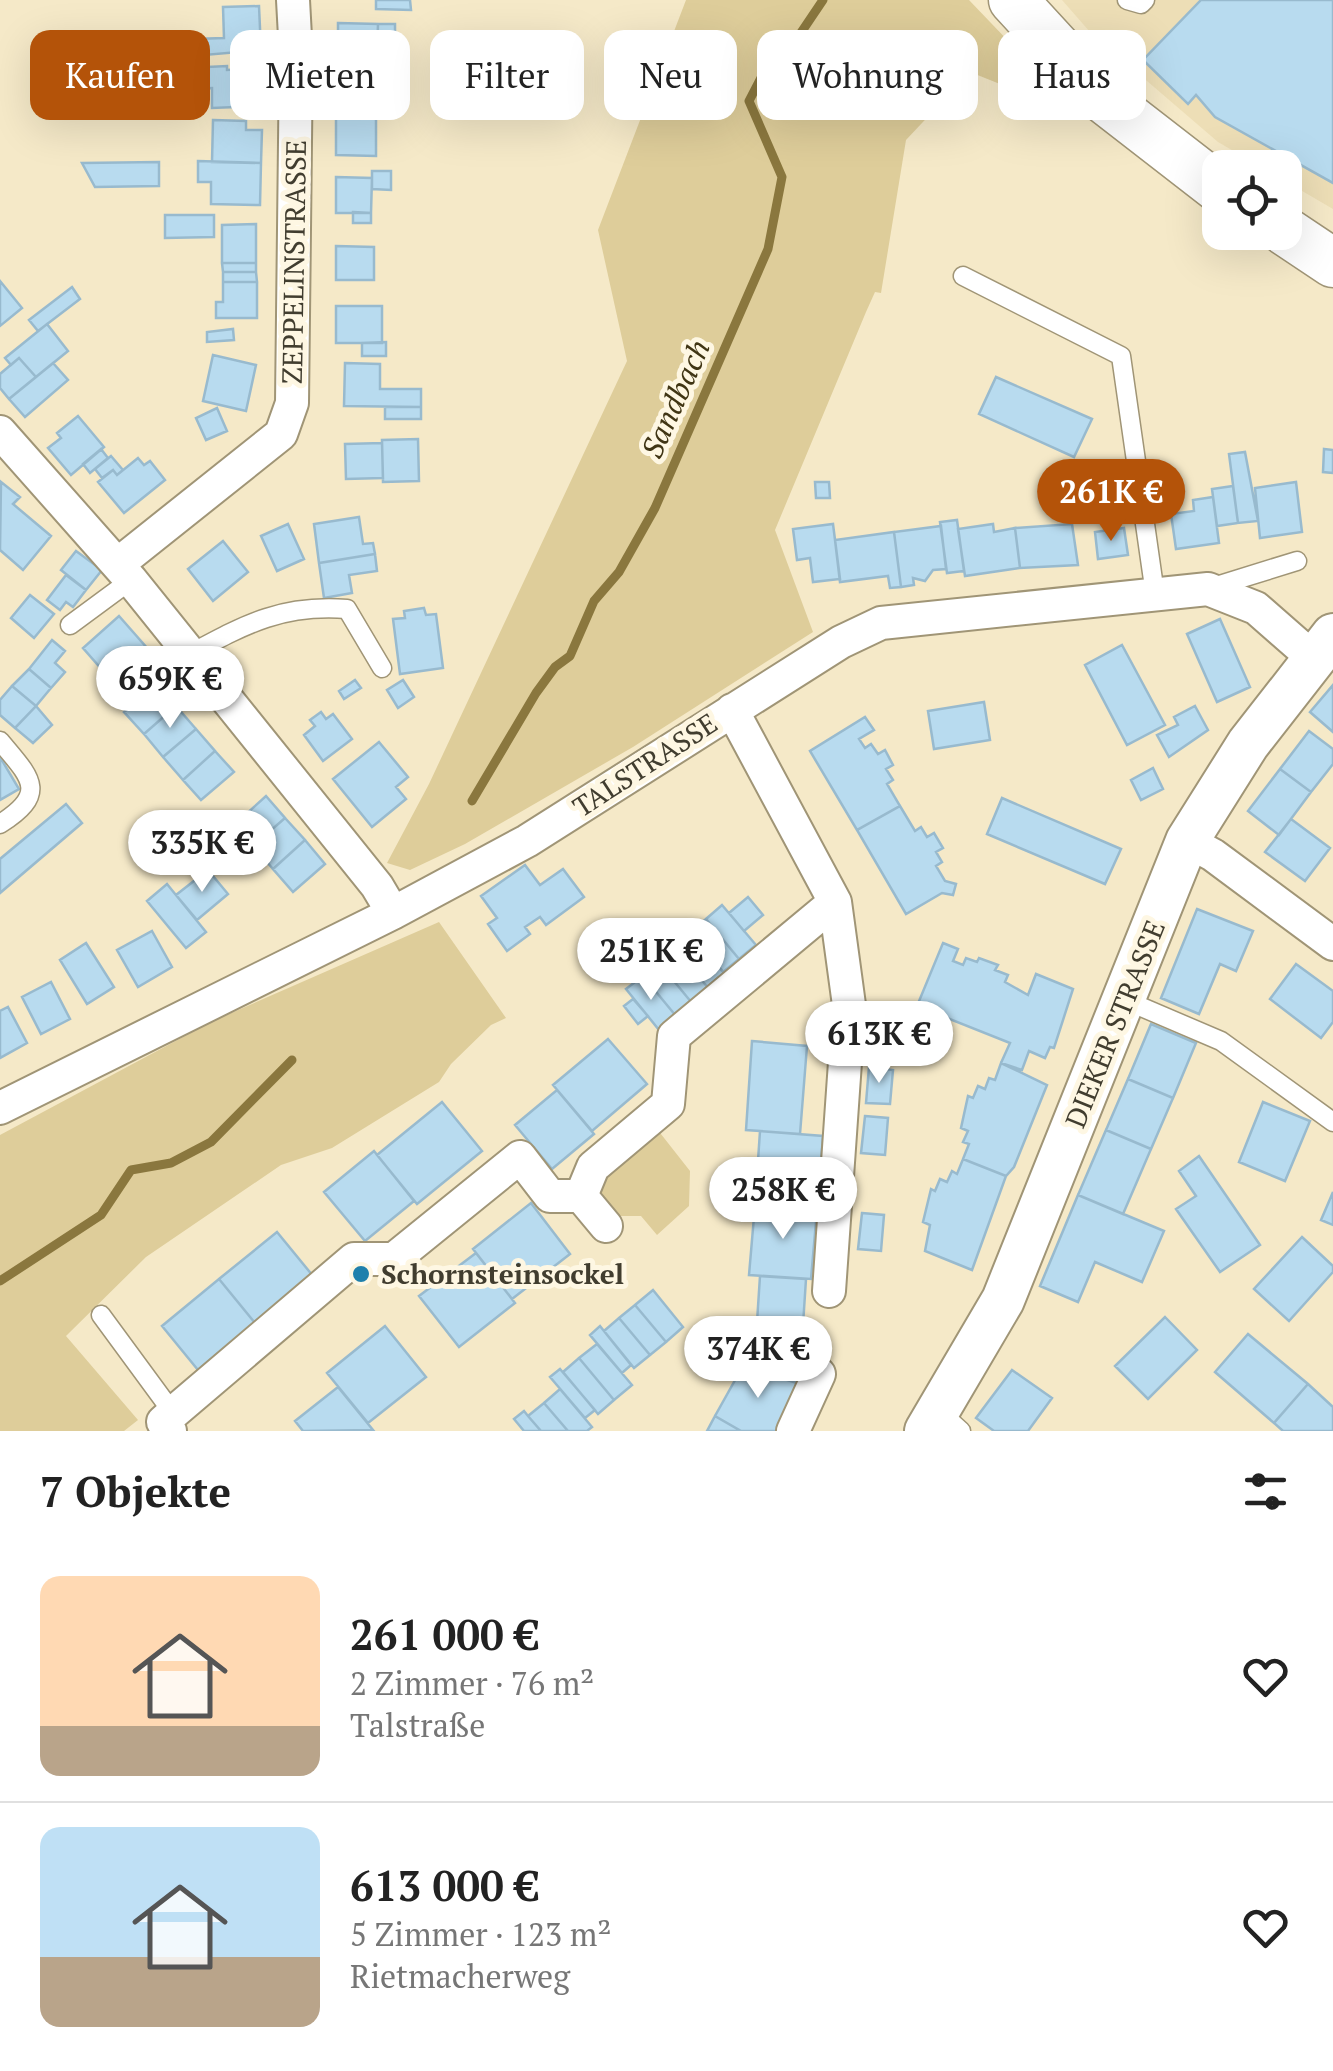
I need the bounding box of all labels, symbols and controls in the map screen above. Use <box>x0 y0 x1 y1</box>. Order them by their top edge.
chip: Kaufen <box>30 30 210 120</box>
chip: Mieten <box>230 30 410 120</box>
chip: Filter <box>430 30 584 120</box>
chip: Neu <box>604 30 737 120</box>
chip: Wohnung <box>757 30 978 120</box>
chip: Haus <box>998 30 1146 120</box>
street label: ZEPPELINSTRASSE <box>273 139 314 384</box>
map controls <box>1202 150 1302 250</box>
button: locate <box>1202 150 1302 250</box>
water label: Sandbach <box>631 333 719 464</box>
pin: 261K € <box>1030 459 1192 544</box>
text: 261K € <box>1059 470 1163 512</box>
pin: 659K € <box>89 646 251 731</box>
text: 659K € <box>118 657 222 699</box>
street label: TALSTRASSE <box>565 704 724 825</box>
pin: 335K € <box>121 810 283 895</box>
text: 335K € <box>150 821 254 863</box>
street label: DIEKER STRASSE <box>1056 915 1173 1133</box>
pin: 251K € <box>570 918 732 1003</box>
text: 251K € <box>599 929 703 971</box>
pin: 613K € <box>798 1001 960 1086</box>
text: 613K € <box>827 1012 931 1054</box>
pin: 258K € <box>702 1157 864 1242</box>
text: 258K € <box>731 1168 835 1210</box>
place label: Schornsteinsockel <box>381 1255 624 1292</box>
marker: Schornsteinsockel <box>350 1263 372 1285</box>
pin: 374K € <box>677 1316 839 1401</box>
text: 374K € <box>706 1327 810 1369</box>
text: 7 Objekte <box>40 1463 231 1519</box>
icon: filters <box>1238 1464 1293 1519</box>
text: 261 000 € <box>350 1606 539 1662</box>
icon: home <box>120 1616 240 1736</box>
icon: heart <box>1238 1649 1293 1704</box>
text: 2 Zimmer · 76 m² <box>350 1662 594 1704</box>
text: Talstraße <box>350 1704 485 1746</box>
text: 613 000 € <box>350 1857 539 1913</box>
icon: home <box>120 1867 240 1987</box>
icon: heart <box>1238 1900 1293 1955</box>
text: 5 Zimmer · 123 m² <box>350 1913 611 1955</box>
text: Rietmacherweg <box>350 1955 570 1997</box>

